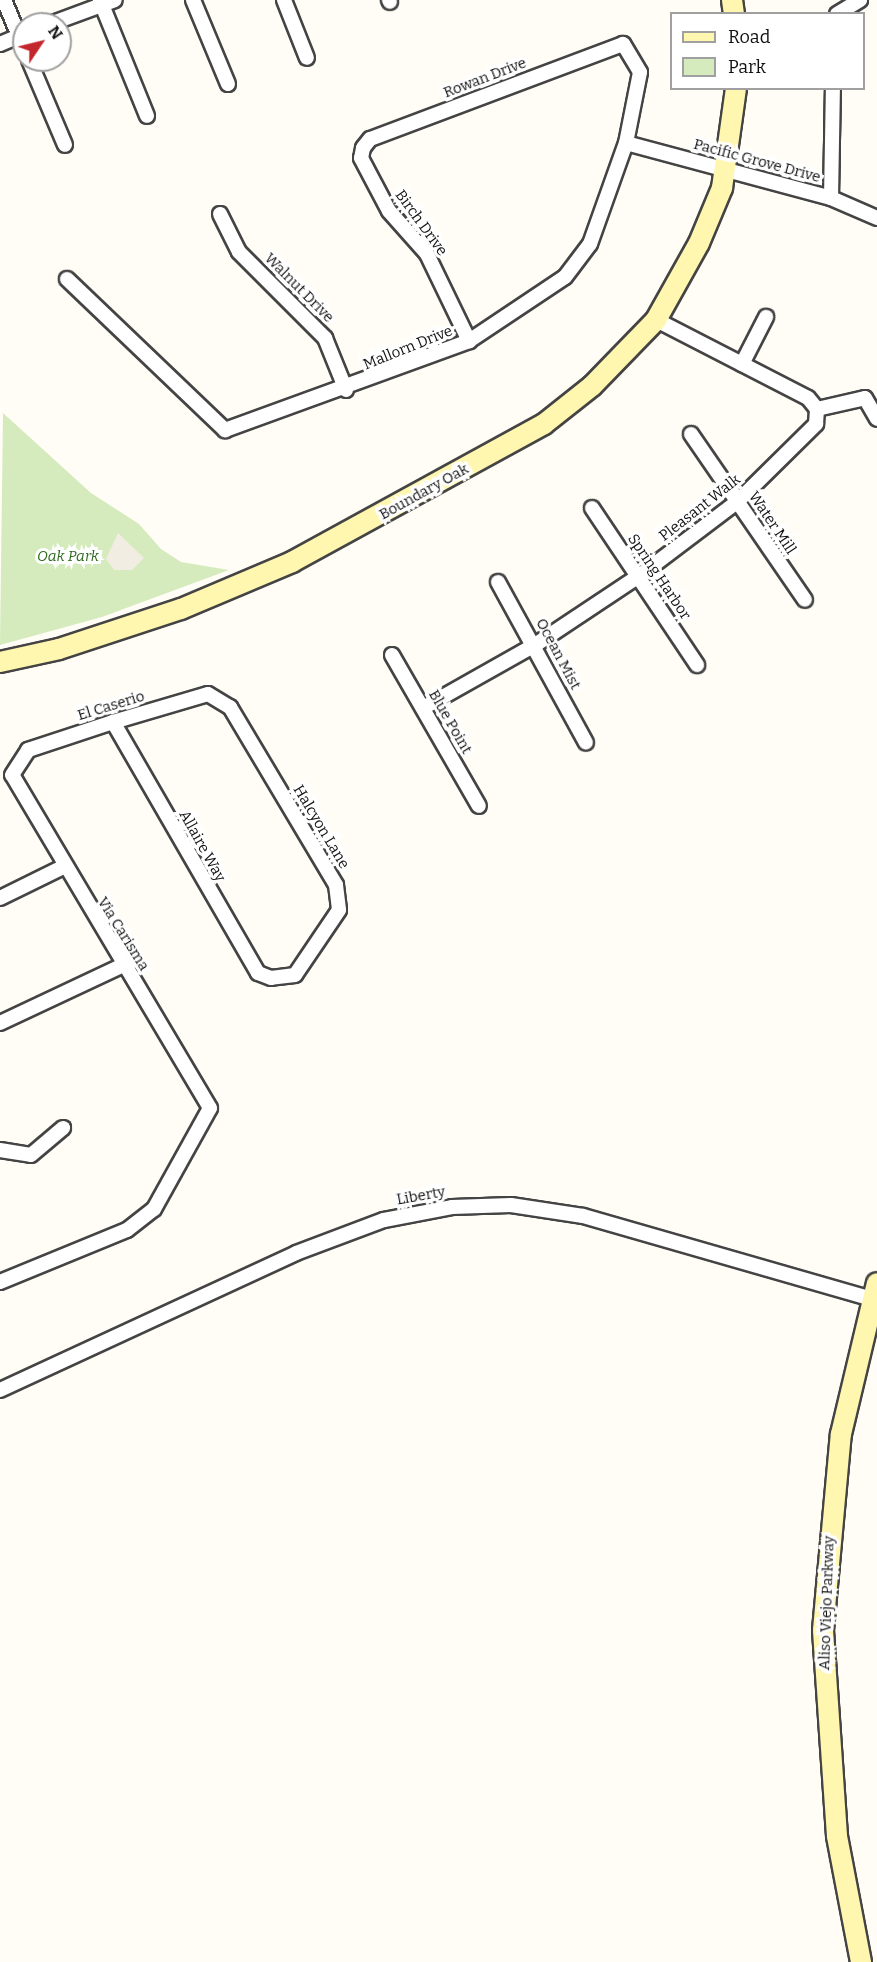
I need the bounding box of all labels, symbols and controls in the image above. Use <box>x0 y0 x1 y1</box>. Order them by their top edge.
north arrow <box>12 12 72 72</box>
legend <box>670 12 865 90</box>
text: N <box>44 22 67 43</box>
text: Road <box>728 26 770 48</box>
street label: Rowan Drive <box>441 54 529 102</box>
text: Park <box>728 56 766 78</box>
street label: Pacific Grove Drive <box>692 135 822 187</box>
street label: Birch Drive <box>391 187 451 259</box>
street label: Walnut Drive <box>261 250 337 326</box>
street label: Mallorn Drive <box>361 322 455 374</box>
street label: Boundary Oak <box>376 460 472 524</box>
street label: Pleasant Walk <box>656 471 744 545</box>
street label: Water Mill <box>744 488 800 558</box>
street label: Spring Harbor <box>624 531 694 623</box>
park label: Oak Park <box>37 548 99 566</box>
street label: Ocean Mist <box>532 615 584 693</box>
street label: El Caserio <box>75 687 147 725</box>
street label: Blue Point <box>424 687 476 757</box>
street label: Halcyon Lane <box>289 782 353 872</box>
street label: Allaire Way <box>175 807 229 885</box>
street label: Via Carisma <box>93 894 153 974</box>
street label: Liberty <box>395 1183 447 1209</box>
street label: Aliso Viejo Parkway <box>816 1535 838 1671</box>

